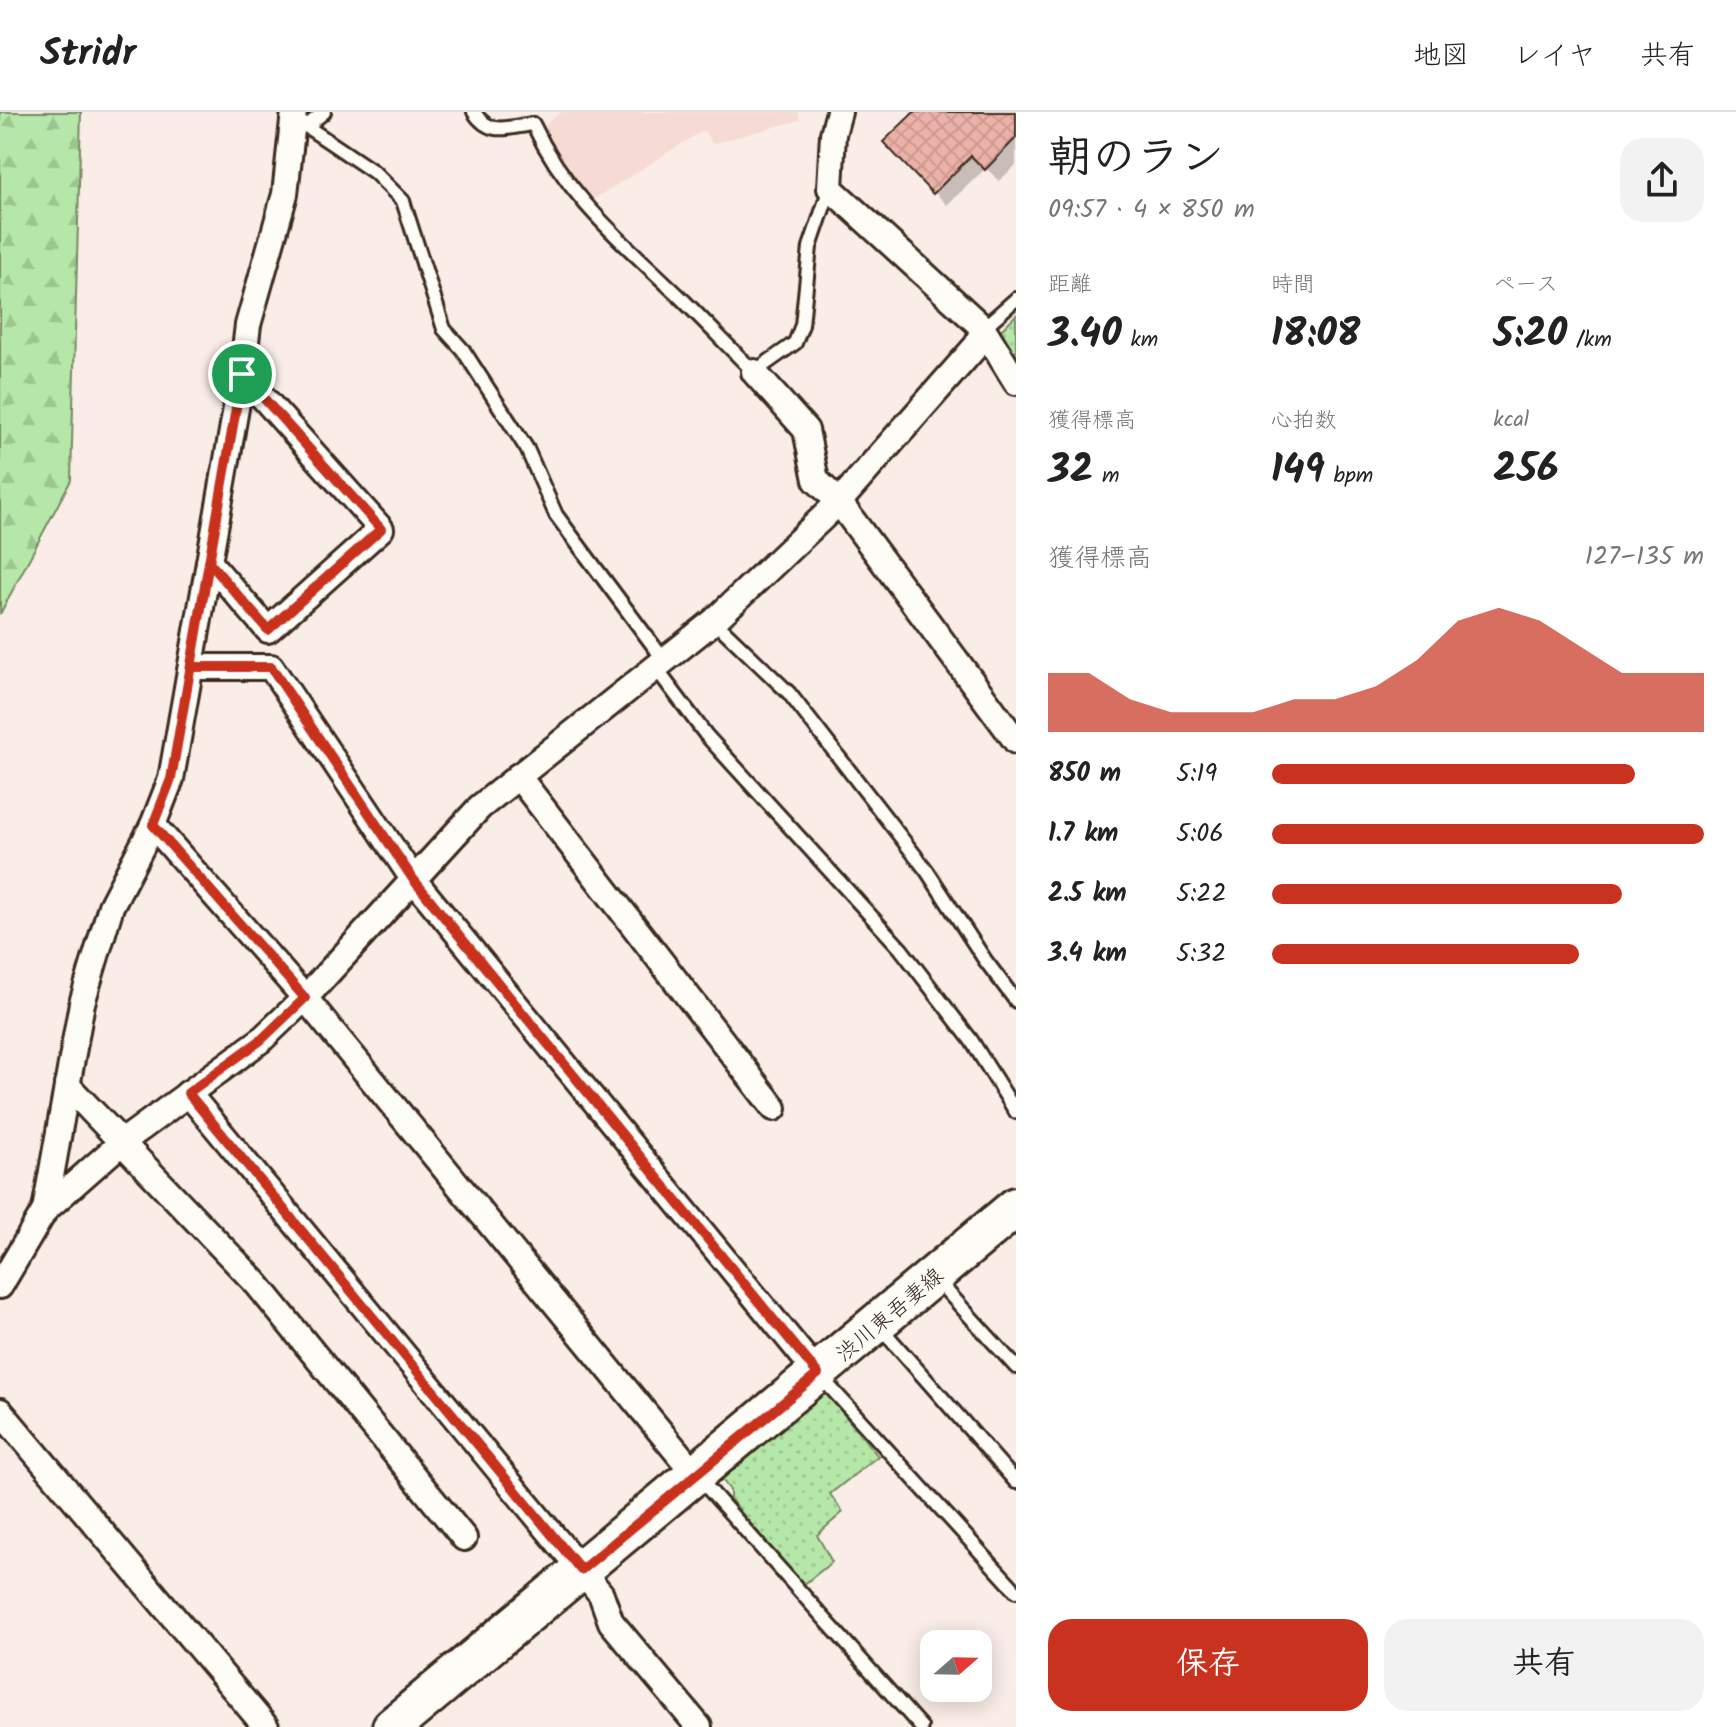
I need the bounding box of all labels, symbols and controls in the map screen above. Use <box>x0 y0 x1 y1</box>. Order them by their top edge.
text: Stridr <box>40 25 136 85</box>
text: 地図 <box>1413 34 1469 79</box>
text: レイヤ <box>1513 34 1596 79</box>
text: 共有 <box>1640 34 1696 79</box>
text: 朝のラン <box>1048 124 1224 194</box>
button: share <box>1620 138 1704 222</box>
text: 09:57 · 4 × 850 m <box>1048 189 1255 231</box>
text: 距離 <box>1048 268 1092 303</box>
text: 時間 <box>1271 268 1315 303</box>
text: ペース <box>1493 268 1558 303</box>
text: 3.40 <box>1048 303 1122 367</box>
text: 18:08 <box>1271 303 1360 367</box>
text: 5:20 <box>1493 303 1567 367</box>
text: km <box>1122 323 1158 358</box>
text: /km <box>1567 323 1612 358</box>
pin <box>208 340 276 408</box>
icon: arrive <box>220 352 264 396</box>
text: kcal <box>1493 403 1529 438</box>
text: 獲得標高 <box>1048 404 1136 439</box>
text: 心拍数 <box>1271 404 1337 439</box>
text: 256 <box>1493 438 1559 502</box>
text: 32 <box>1048 439 1093 503</box>
text: 149 <box>1271 439 1325 503</box>
text: m <box>1093 459 1120 494</box>
text: bpm <box>1325 459 1373 494</box>
text: 127–135 m <box>1585 536 1704 578</box>
text: 獲得標高 <box>1048 538 1152 580</box>
text: 850 m <box>1048 753 1121 795</box>
text: 5:19 <box>1176 753 1217 795</box>
text: 1.7 km <box>1048 813 1118 855</box>
text: 5:06 <box>1176 813 1224 855</box>
text: 2.5 km <box>1048 873 1127 915</box>
text: 5:22 <box>1176 873 1227 915</box>
text: 3.4 km <box>1048 933 1127 975</box>
text: 5:32 <box>1176 933 1226 975</box>
street label: 渋川東吾妻線 <box>829 1260 952 1372</box>
button: 保存 <box>1048 1619 1368 1711</box>
button: 共有 <box>1384 1619 1704 1711</box>
north arrow <box>920 1630 992 1702</box>
map controls <box>920 1630 992 1702</box>

